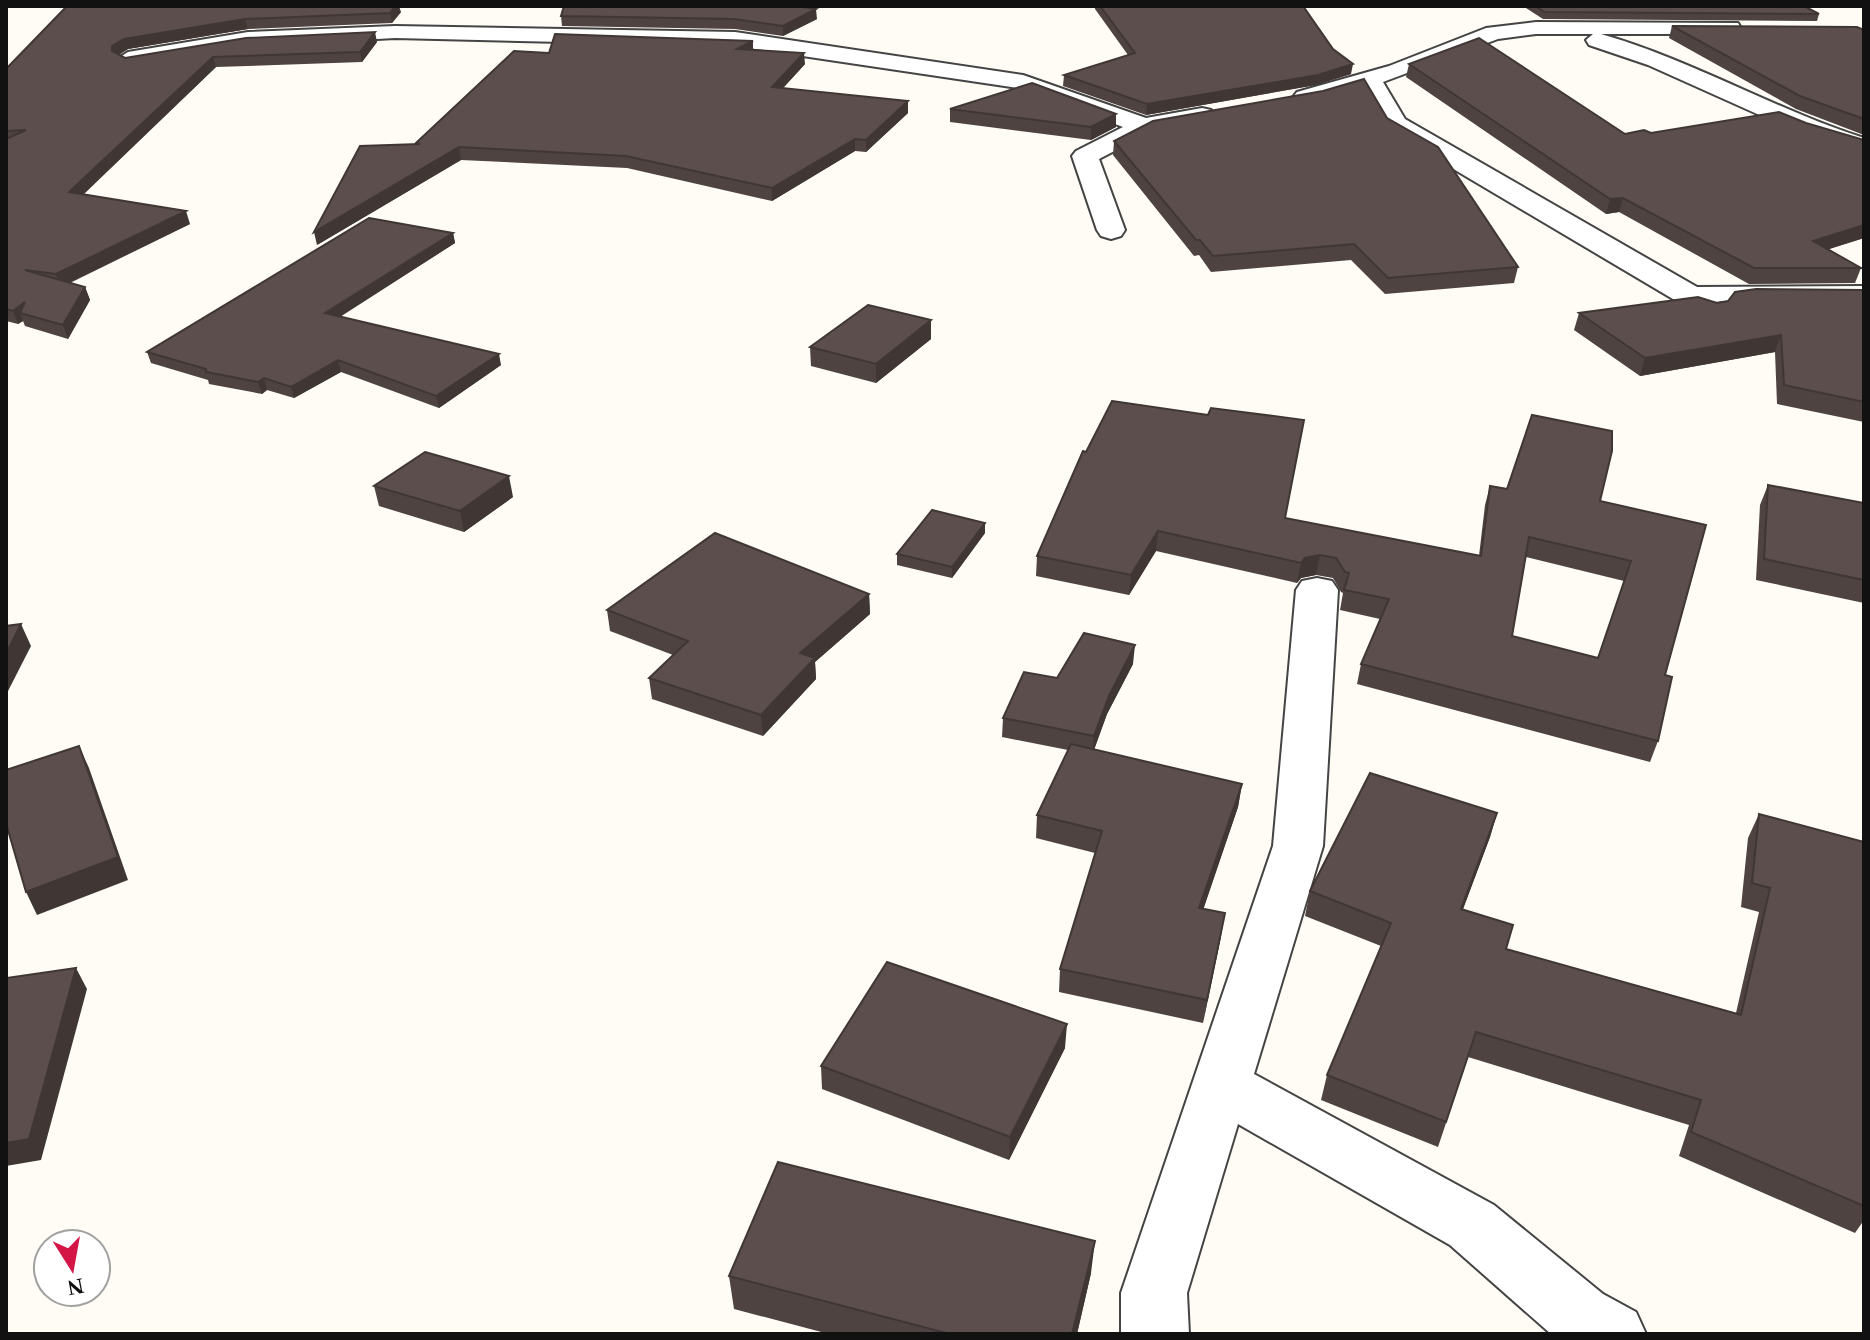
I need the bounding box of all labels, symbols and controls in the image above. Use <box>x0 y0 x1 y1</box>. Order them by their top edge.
north arrow <box>32 1228 112 1308</box>
text: N <box>65 1273 86 1301</box>

